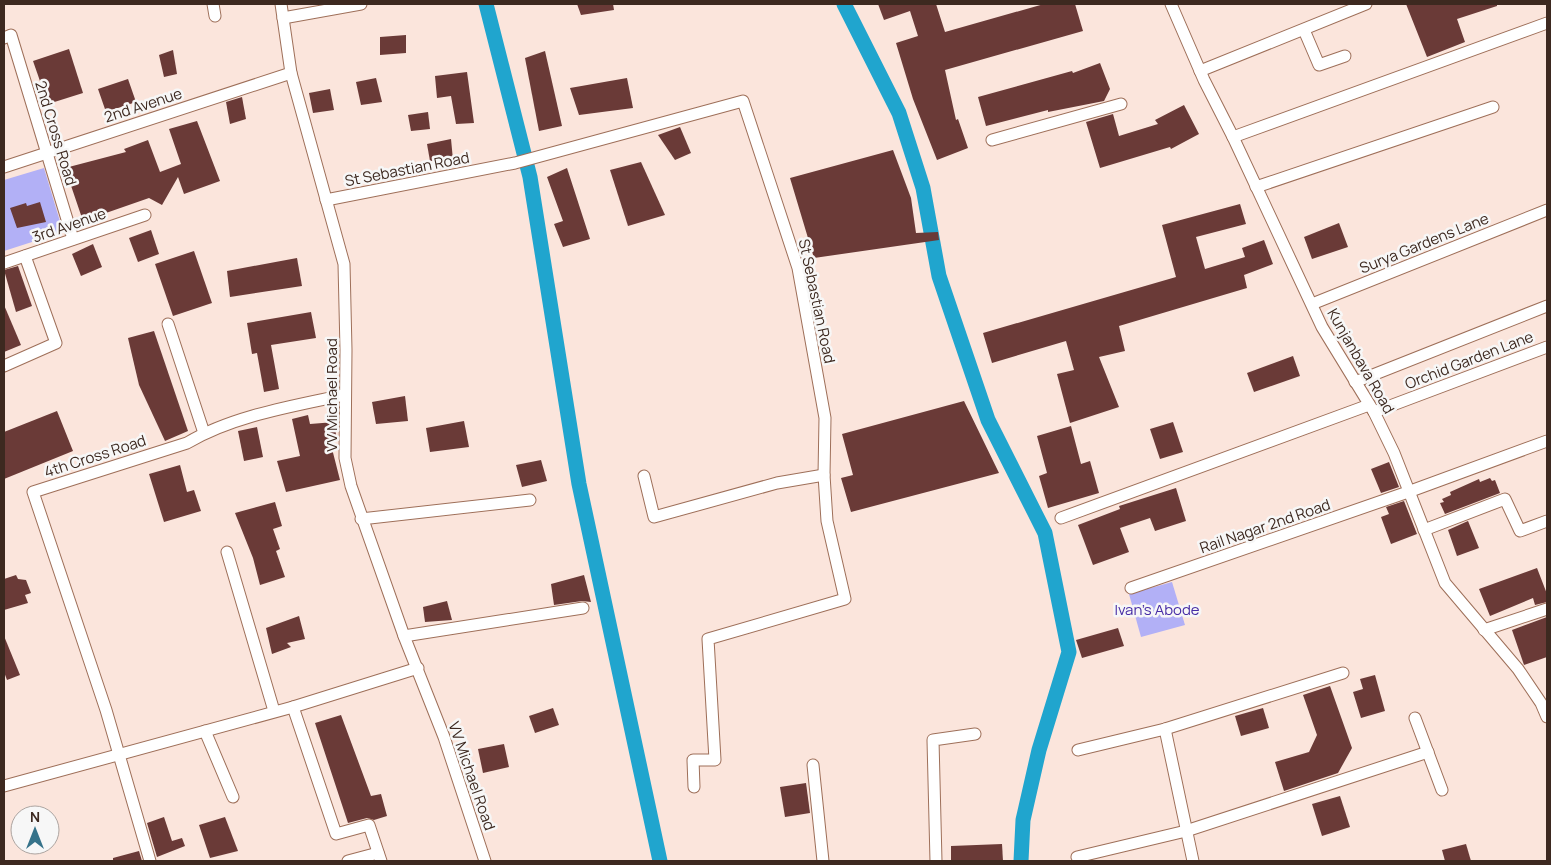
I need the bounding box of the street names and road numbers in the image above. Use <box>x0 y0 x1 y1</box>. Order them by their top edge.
street label: 2nd Cross Road <box>30 78 82 188</box>
street label: 2nd Avenue <box>101 82 185 127</box>
street label: St Sebastian Road <box>343 147 471 191</box>
street label: 3rd Avenue <box>29 202 109 247</box>
street label: Surya Gardens Lane <box>1356 207 1492 278</box>
street label: St Sebastian Road <box>794 237 840 365</box>
street label: Kunjanbava Road <box>1322 305 1400 417</box>
street label: Orchid Garden Lane <box>1402 326 1536 394</box>
street label: VV Michael Road <box>321 338 342 452</box>
street label: 4th Cross Road <box>41 430 149 482</box>
street label: Rail Nagar 2nd Road <box>1197 494 1333 558</box>
street label: VV Michael Road <box>444 719 500 833</box>

